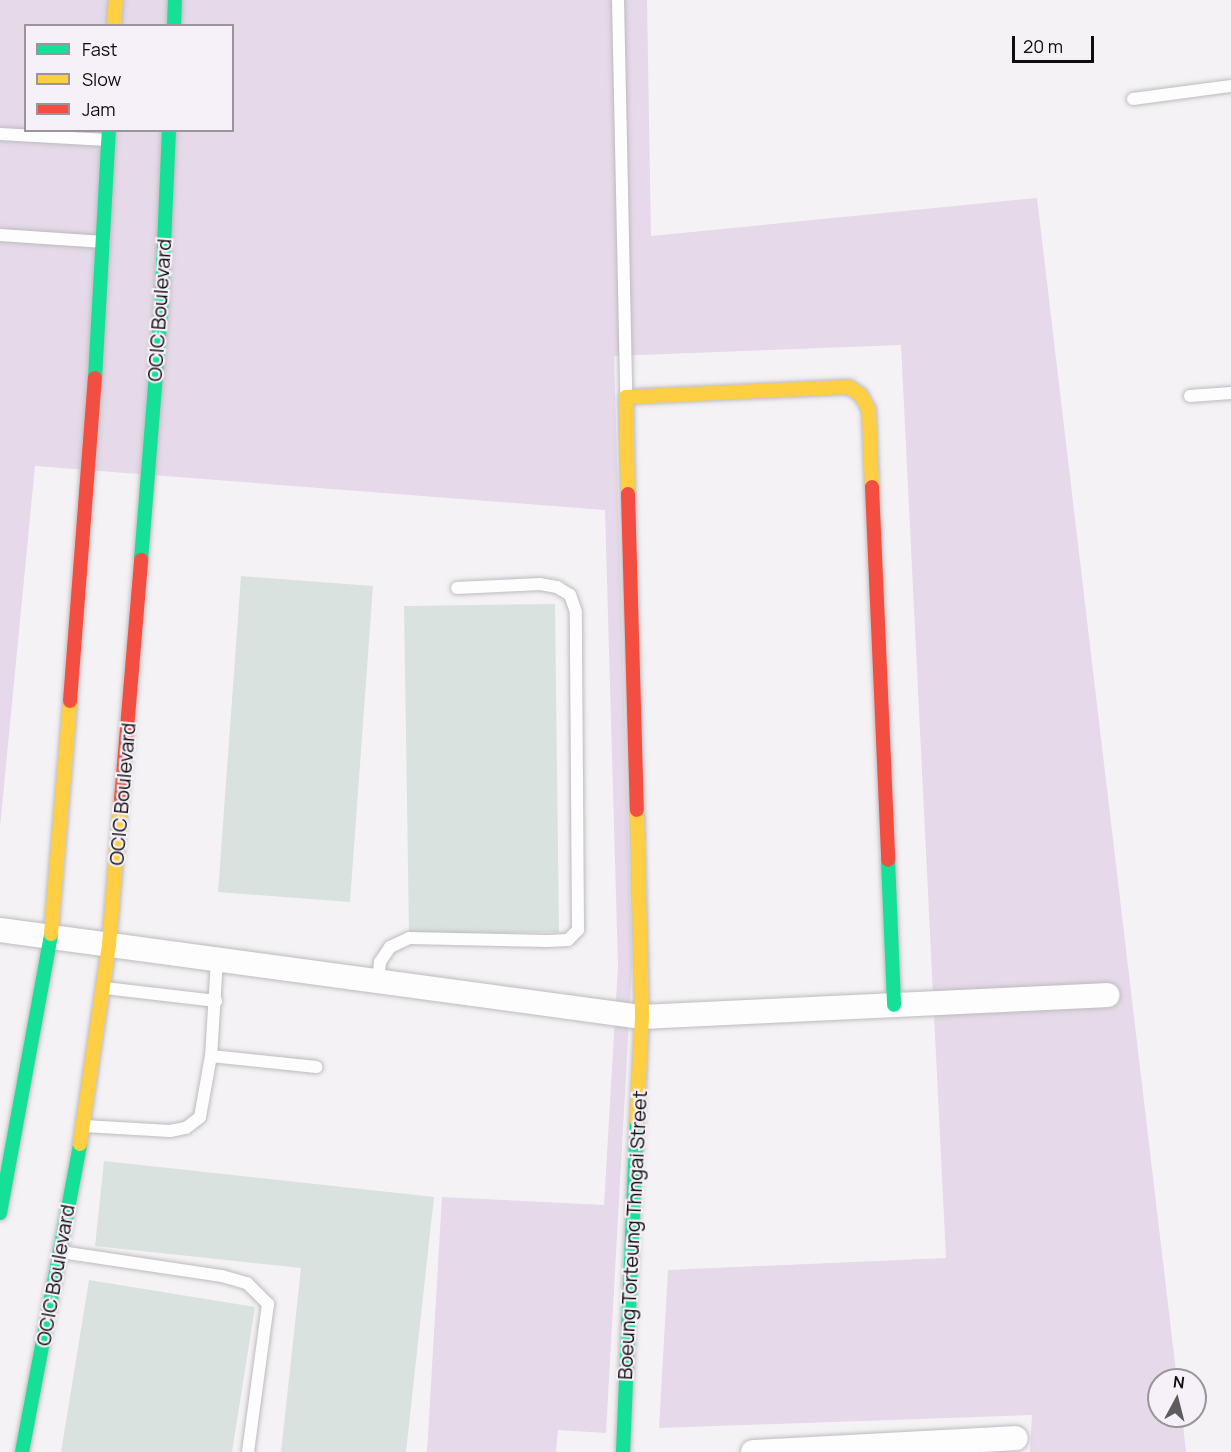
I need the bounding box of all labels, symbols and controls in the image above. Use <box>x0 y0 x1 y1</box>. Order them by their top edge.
legend <box>24 24 234 132</box>
scale bar <box>1015 24 1098 62</box>
text: 20 m <box>1023 34 1063 58</box>
text: Fast <box>82 37 117 61</box>
text: Slow <box>82 67 121 91</box>
text: Jam <box>82 97 116 121</box>
street label: OCIC Boulevard <box>142 238 176 382</box>
street label: OCIC Boulevard <box>104 722 140 866</box>
street label: Boeung Torteung Thngai Street <box>612 1090 652 1380</box>
street label: OCIC Boulevard <box>31 1202 79 1348</box>
north arrow <box>1147 1368 1207 1428</box>
text: N <box>1172 1371 1186 1394</box>

